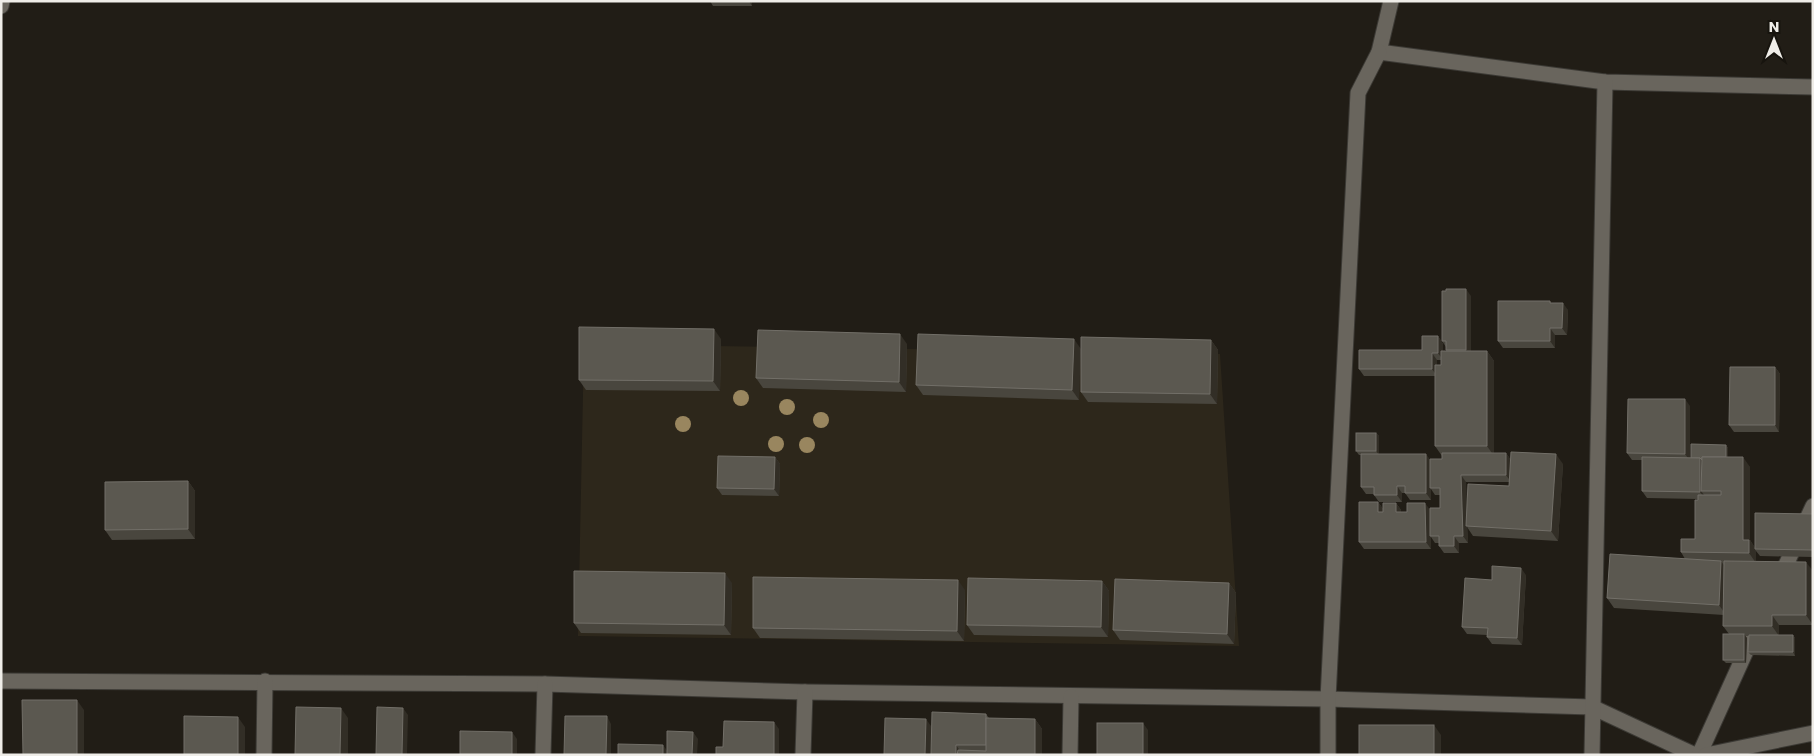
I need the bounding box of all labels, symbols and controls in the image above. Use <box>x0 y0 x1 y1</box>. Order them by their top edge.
north arrow <box>1749 15 1799 65</box>
text: N <box>1769 17 1779 37</box>

